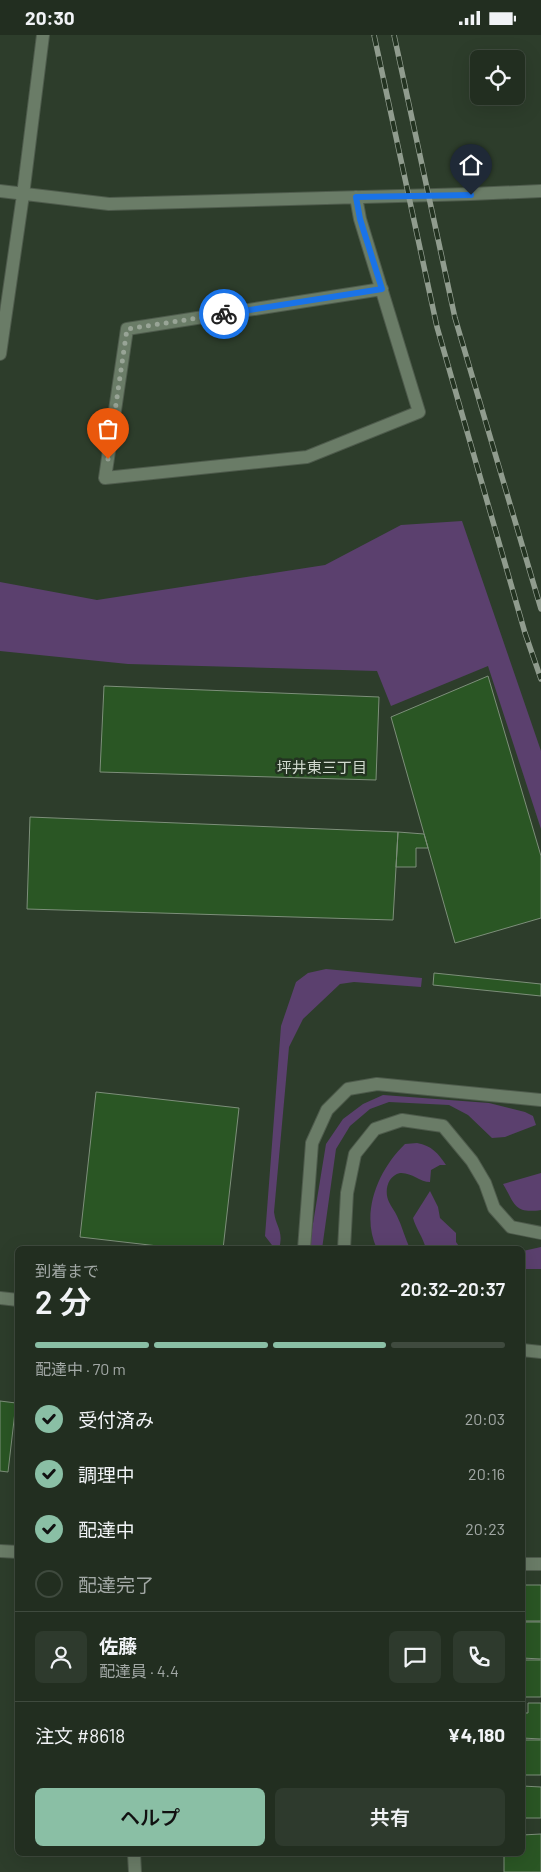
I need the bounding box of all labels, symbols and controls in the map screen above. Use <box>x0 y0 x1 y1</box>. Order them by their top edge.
text: 20:30 <box>25 6 74 29</box>
map controls <box>470 50 525 105</box>
button: locate <box>470 50 525 105</box>
pin <box>450 144 492 195</box>
icon: home <box>457 151 485 179</box>
courier <box>199 289 249 339</box>
icon: bike <box>210 300 238 328</box>
pin <box>87 408 129 459</box>
icon: bag <box>94 415 122 443</box>
district label: 坪井東三丁目 <box>277 758 367 776</box>
text: 到着まで <box>35 1261 99 1280</box>
text: 20:32–20:37 <box>400 1277 505 1300</box>
text: 2 分 <box>35 1282 91 1320</box>
text: 配達中 · 70 m <box>35 1359 126 1378</box>
icon: check <box>35 1405 63 1433</box>
text: 受付済み <box>78 1408 154 1431</box>
text: 20:03 <box>465 1409 505 1428</box>
icon: check <box>35 1460 63 1488</box>
text: 調理中 <box>78 1463 135 1486</box>
text: 20:16 <box>468 1464 505 1483</box>
icon: check <box>35 1515 63 1543</box>
text: 配達中 <box>78 1518 135 1541</box>
text: 20:23 <box>465 1519 505 1538</box>
text: 配達完了 <box>78 1573 154 1596</box>
button: person <box>35 1631 87 1683</box>
button: chat <box>389 1631 441 1683</box>
button: phone <box>453 1631 505 1683</box>
text: 佐藤 <box>99 1634 137 1657</box>
text: 配達員 · 4.4 <box>99 1661 179 1680</box>
text: ¥4,180 <box>448 1723 505 1746</box>
text: 注文 #8618 <box>35 1724 125 1747</box>
button: ヘルプ <box>35 1788 265 1846</box>
button: 共有 <box>275 1788 505 1846</box>

